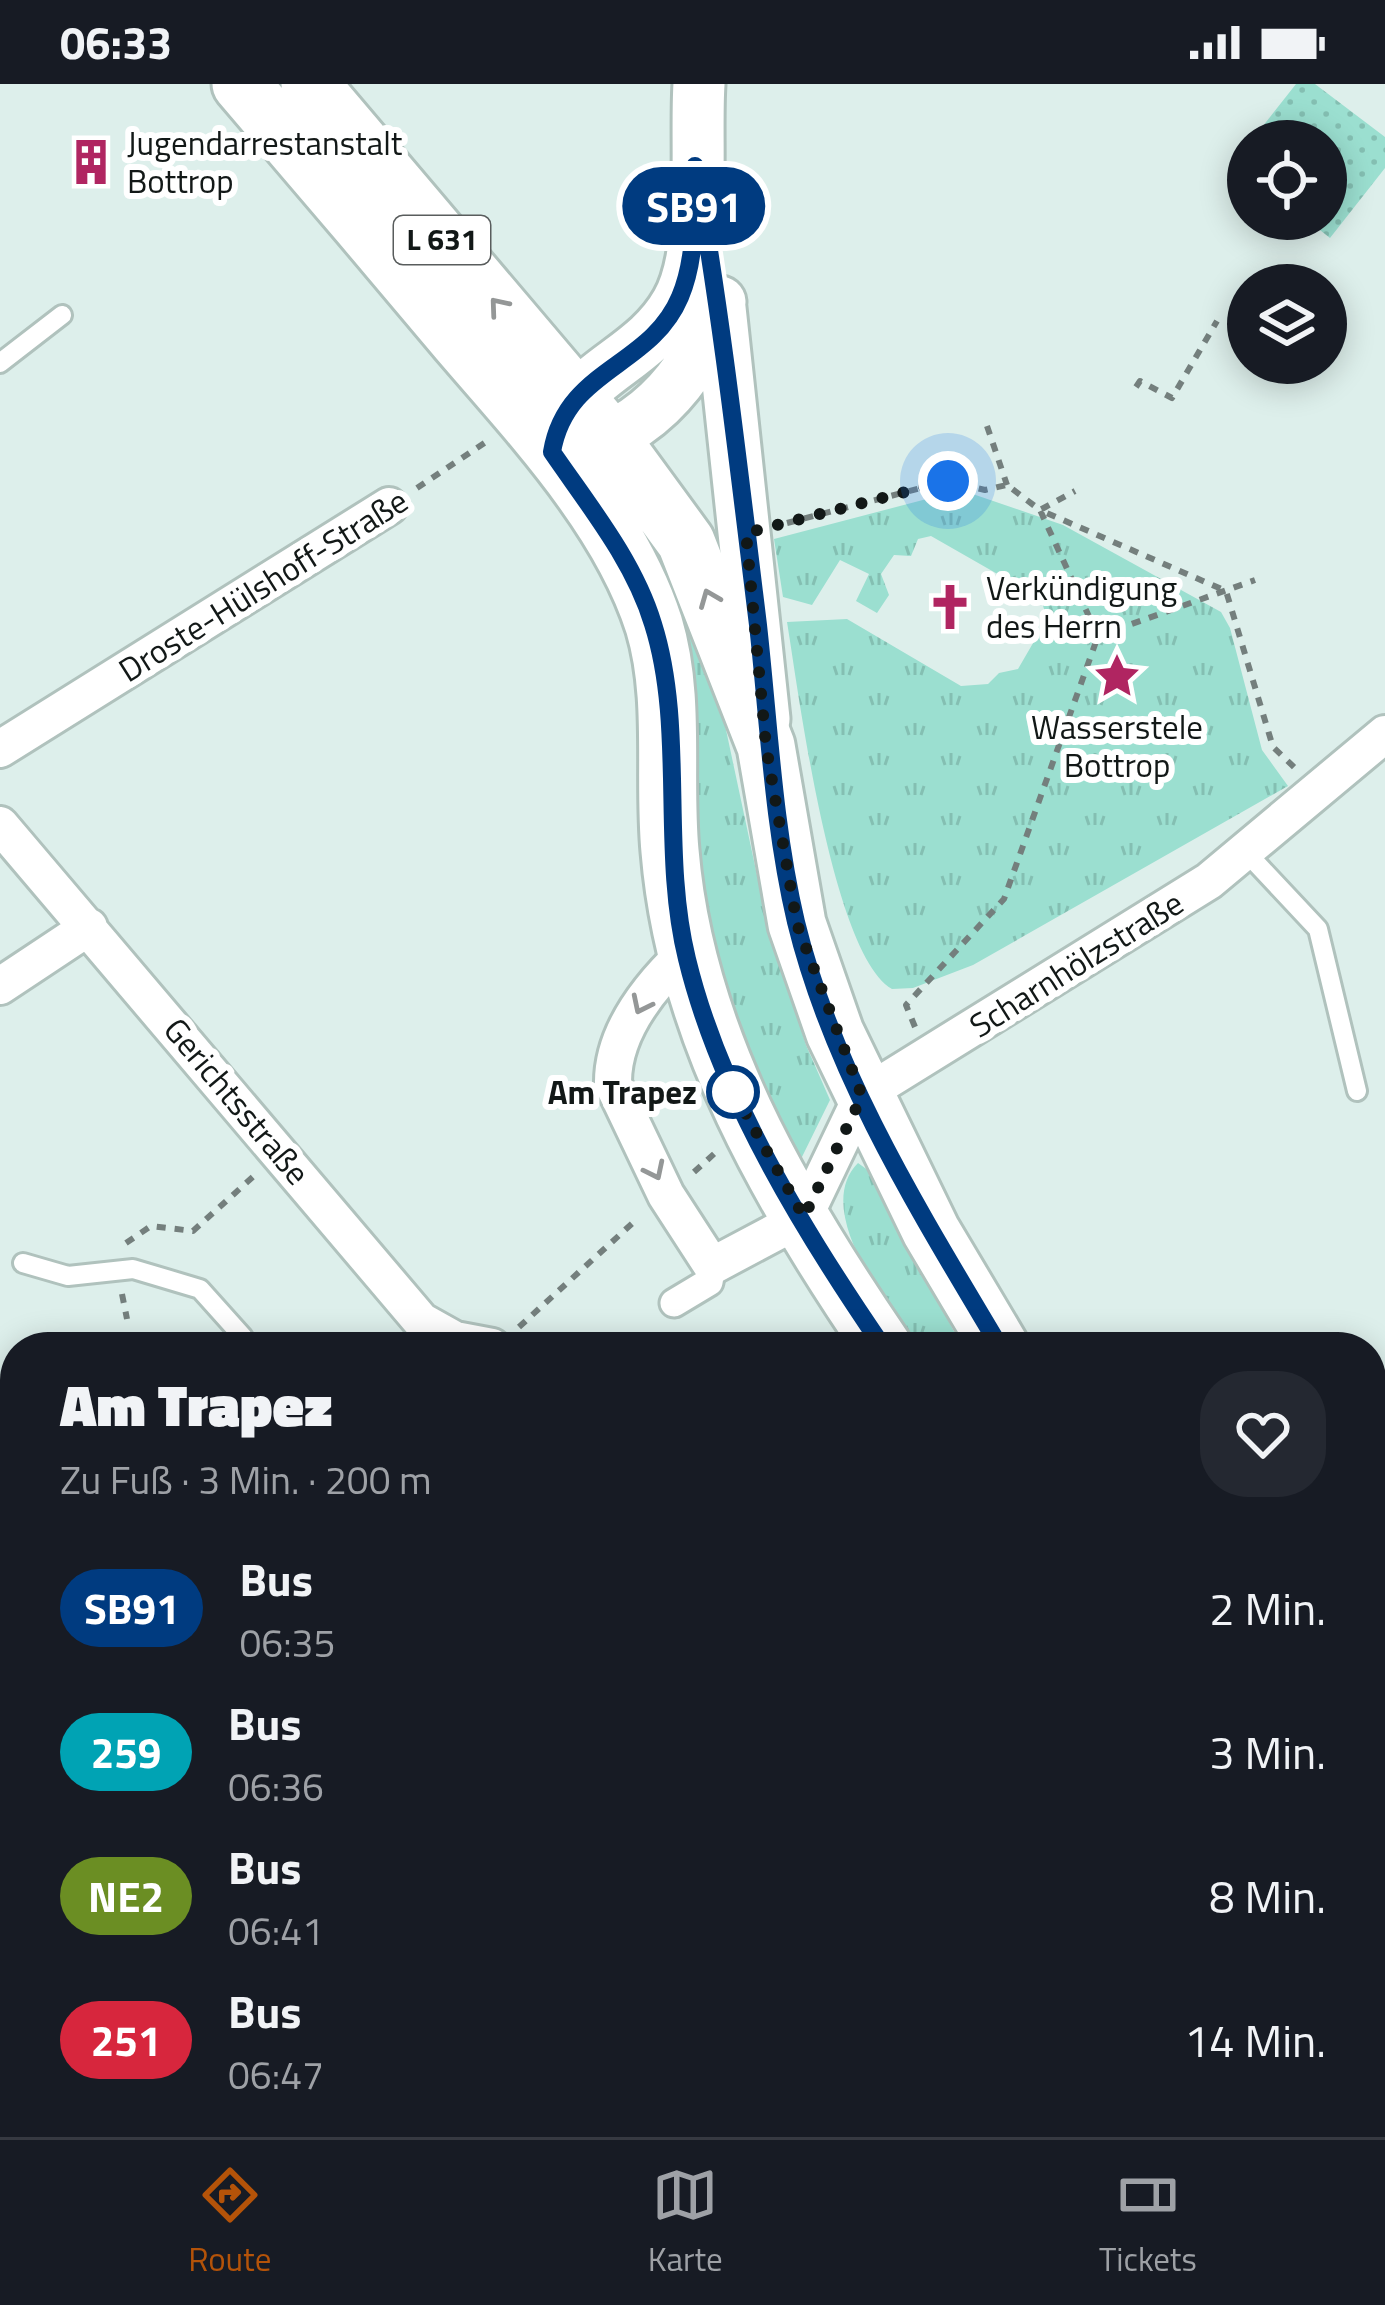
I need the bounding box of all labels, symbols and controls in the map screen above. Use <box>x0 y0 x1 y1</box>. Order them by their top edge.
text: 06:33 <box>60 8 172 76</box>
place label: Jugendarrestanstalt Bottrop <box>127 118 403 206</box>
map controls <box>1227 120 1347 384</box>
button: locate <box>1227 120 1347 240</box>
building icon: Jugendarrestanstalt Bottrop <box>66 137 116 187</box>
line badge: SB91 <box>610 167 778 245</box>
text: SB91 <box>646 174 742 238</box>
road number: L 631 <box>394 216 490 264</box>
button: layers <box>1227 264 1347 384</box>
one-way arrow <box>490 298 512 320</box>
your location <box>918 451 978 511</box>
street label: Droste-Hülshoff-Straße <box>109 476 417 694</box>
place label: Verkündigung des Herrn <box>986 563 1177 651</box>
church icon: Verkündigung des Herrn <box>925 582 975 632</box>
one-way arrow <box>699 588 724 609</box>
place icon: Wasserstele Bottrop <box>1092 651 1142 701</box>
place label: Wasserstele Bottrop <box>1031 702 1203 790</box>
street label: Scharnhölzstraße <box>959 878 1193 1050</box>
one-way arrow <box>632 992 655 1014</box>
street label: Gerichtsstraße <box>152 1006 322 1196</box>
place label: Am Trapez <box>548 1067 697 1117</box>
marker: Am Trapez <box>708 1067 758 1117</box>
one-way arrow <box>641 1159 664 1180</box>
text: Am Trapez <box>60 1361 333 1448</box>
button: heart <box>1200 1371 1326 1497</box>
text: Zu Fuß · 3 Min. · 200 m <box>60 1450 432 1509</box>
text: Bus <box>239 1545 313 1613</box>
text: 2 Min. <box>1209 1574 1326 1642</box>
text: SB91 <box>84 1576 179 1640</box>
text: 06:35 <box>239 1613 335 1672</box>
text: Bus <box>228 1689 302 1757</box>
text: 3 Min. <box>1209 1718 1326 1786</box>
text: 259 <box>91 1720 161 1784</box>
text: 06:36 <box>228 1757 324 1816</box>
text: Bus <box>228 1833 302 1901</box>
text: 8 Min. <box>1209 1862 1326 1930</box>
text: NE2 <box>88 1864 164 1928</box>
text: 06:41 <box>228 1901 324 1960</box>
text: Bus <box>228 1977 302 2045</box>
text: 14 Min. <box>1184 2006 1326 2074</box>
text: 251 <box>91 2008 161 2072</box>
text: 06:47 <box>228 2045 324 2104</box>
tab: Route <box>188 2162 271 2284</box>
tab: Karte <box>648 2162 723 2284</box>
tab: Tickets <box>1099 2162 1197 2284</box>

